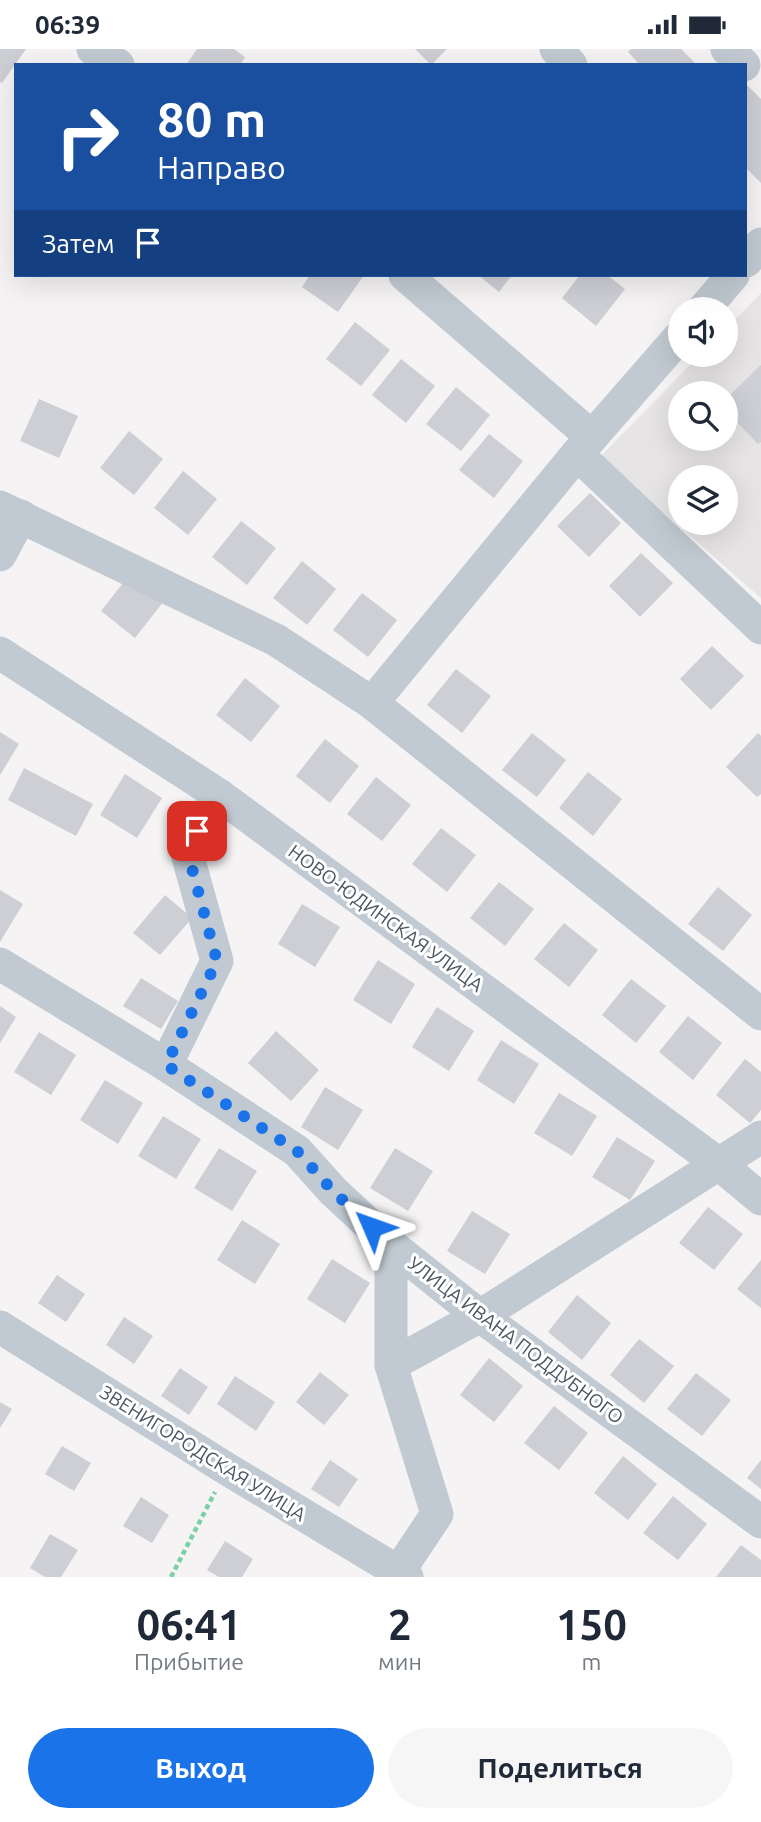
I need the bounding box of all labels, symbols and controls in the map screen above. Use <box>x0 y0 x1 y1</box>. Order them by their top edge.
text: 06:39 <box>35 10 100 39</box>
icon: right <box>42 91 133 182</box>
text: 80 m <box>157 91 266 146</box>
text: Направо <box>157 149 286 185</box>
icon: arrive <box>129 224 167 262</box>
text: Затем <box>42 229 115 258</box>
map controls <box>668 297 738 535</box>
button: sound <box>668 297 738 367</box>
button: search <box>668 381 738 451</box>
button: layers <box>668 465 738 535</box>
pin <box>167 801 227 861</box>
icon: arrive <box>178 812 216 850</box>
street label: НОВО-ЮДИНСКАЯ УЛИЦА <box>284 840 488 996</box>
position arrow <box>335 1190 409 1264</box>
street label: УЛИЦА ИВАНА ПОДДУБНОГО <box>404 1252 628 1428</box>
street label: ЗВЕНИГОРОДСКАЯ УЛИЦА <box>96 1381 310 1526</box>
text: 06:41 <box>136 1601 242 1648</box>
text: 2 <box>388 1601 412 1648</box>
text: 150 <box>556 1601 627 1648</box>
text: Прибытие <box>134 1649 244 1674</box>
text: мин <box>378 1649 422 1674</box>
text: m <box>581 1649 601 1674</box>
button: Выход <box>28 1728 374 1808</box>
button: Поделиться <box>388 1728 733 1808</box>

